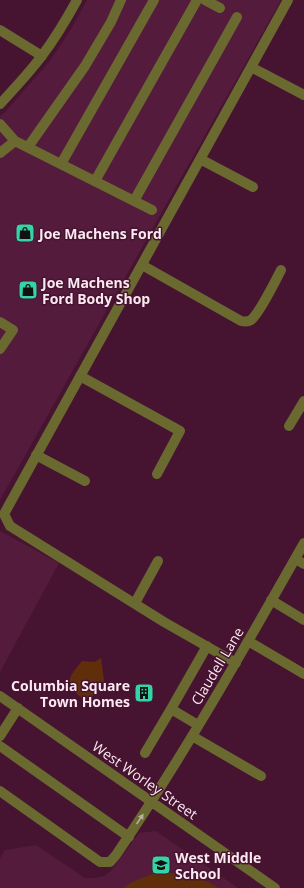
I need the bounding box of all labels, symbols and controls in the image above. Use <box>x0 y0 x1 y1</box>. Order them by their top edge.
shop icon: Joe Machens Ford <box>14 222 36 244</box>
place label: Joe Machens Ford <box>37 224 162 243</box>
place label: Joe Machens Ford Body Shop <box>40 273 150 308</box>
shop icon: Joe Machens Ford Body Shop <box>17 279 39 301</box>
street label: Claudell Lane <box>186 624 248 708</box>
place label: Columbia Square Town Homes <box>11 676 130 711</box>
building icon: Columbia Square Town Homes <box>133 682 155 704</box>
street label: West Worley Street <box>89 737 201 823</box>
one-way arrow <box>136 814 144 825</box>
place label: West Middle School <box>175 848 261 883</box>
school or university icon: West Middle School <box>150 854 172 876</box>

